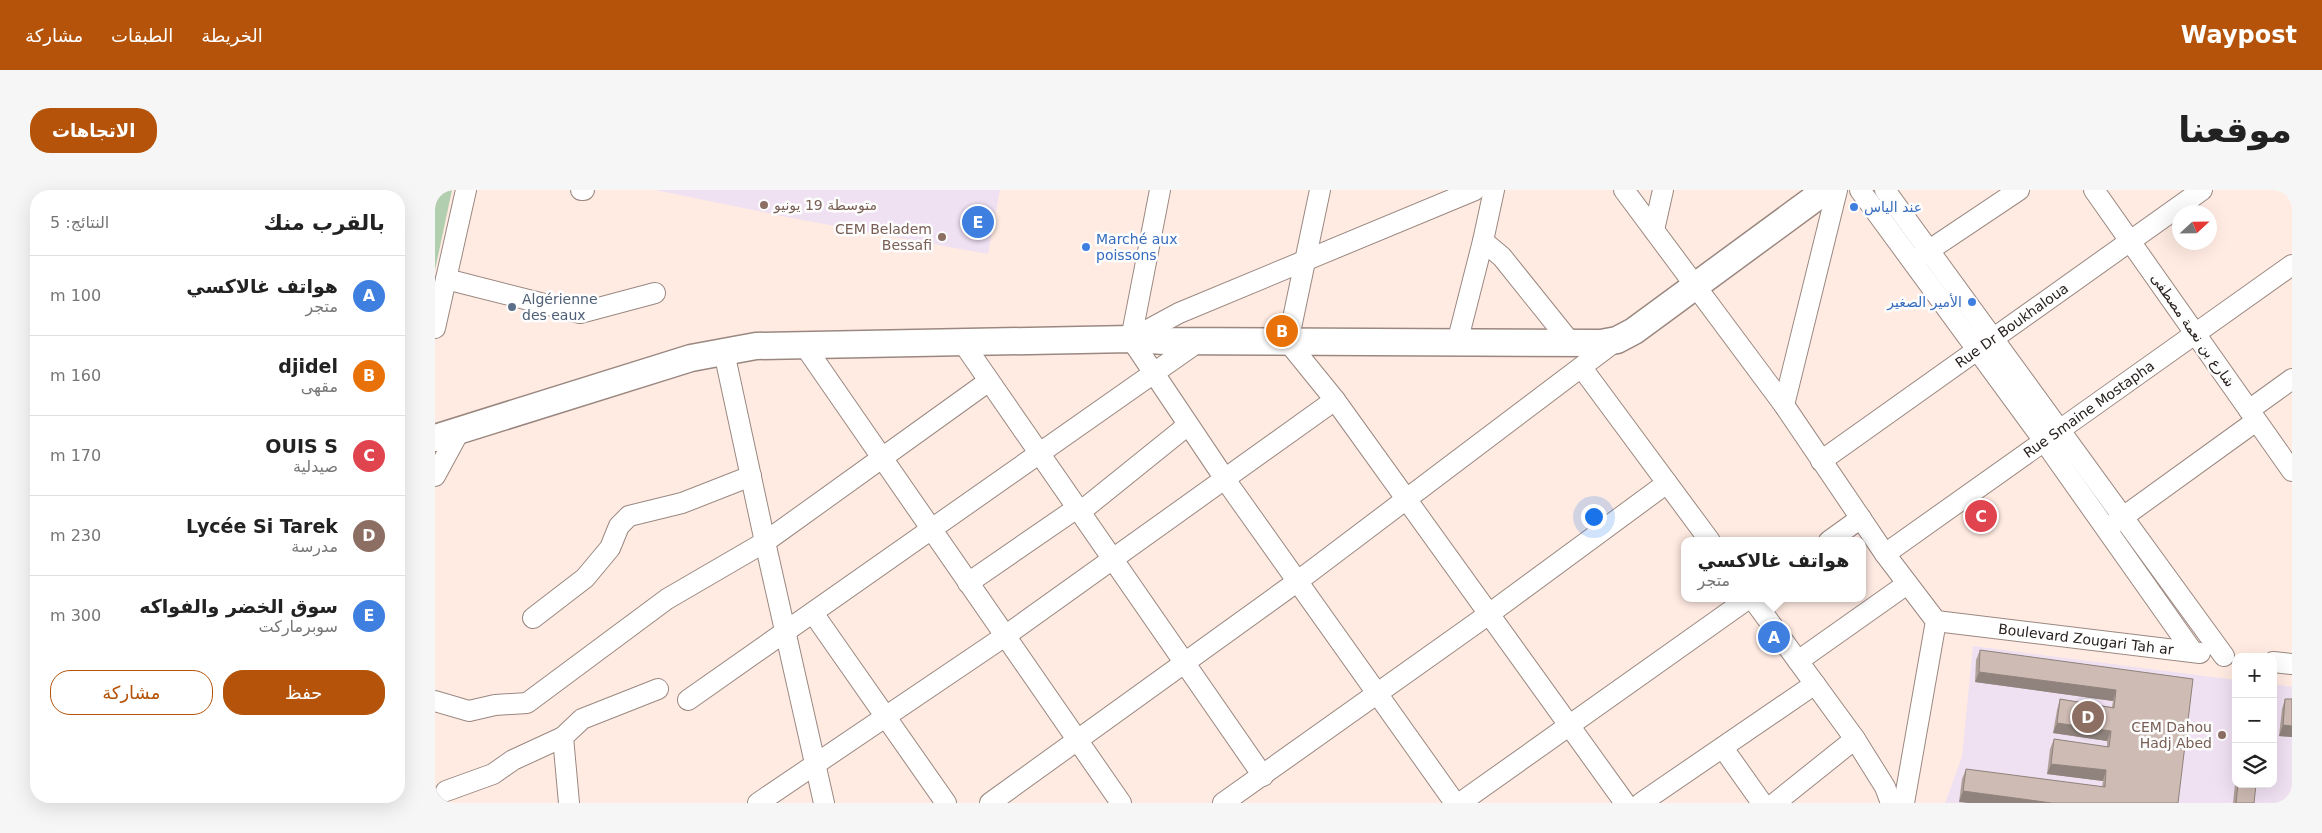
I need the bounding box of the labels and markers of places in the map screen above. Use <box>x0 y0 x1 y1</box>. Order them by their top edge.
place label: متوسطة 19 يونيو <box>773 197 877 214</box>
marker: متوسطة 19 يونيو <box>758 199 770 211</box>
place label: عند الياس <box>1864 199 1922 216</box>
marker: عند الياس <box>1848 201 1860 213</box>
pin: E <box>962 203 994 241</box>
place label: CEM Beladem Bessafi <box>835 221 932 253</box>
marker: CEM Beladem Bessafi <box>936 231 948 243</box>
place label: Marché aux poissons <box>1096 231 1177 263</box>
marker: Marché aux poissons <box>1080 241 1092 253</box>
place label: Algérienne des eaux <box>522 291 598 323</box>
place label: الأمير الصغير <box>1886 293 1962 311</box>
marker: الأمير الصغير <box>1966 296 1978 308</box>
marker: Algérienne des eaux <box>506 301 518 313</box>
pin: B <box>1266 312 1298 350</box>
pin: C <box>1965 497 1997 535</box>
pin: A <box>1758 618 1790 656</box>
pin: D <box>2072 698 2104 736</box>
place label: CEM Dahou Hadj Abed <box>2131 719 2212 751</box>
marker: CEM Dahou Hadj Abed <box>2216 729 2228 741</box>

